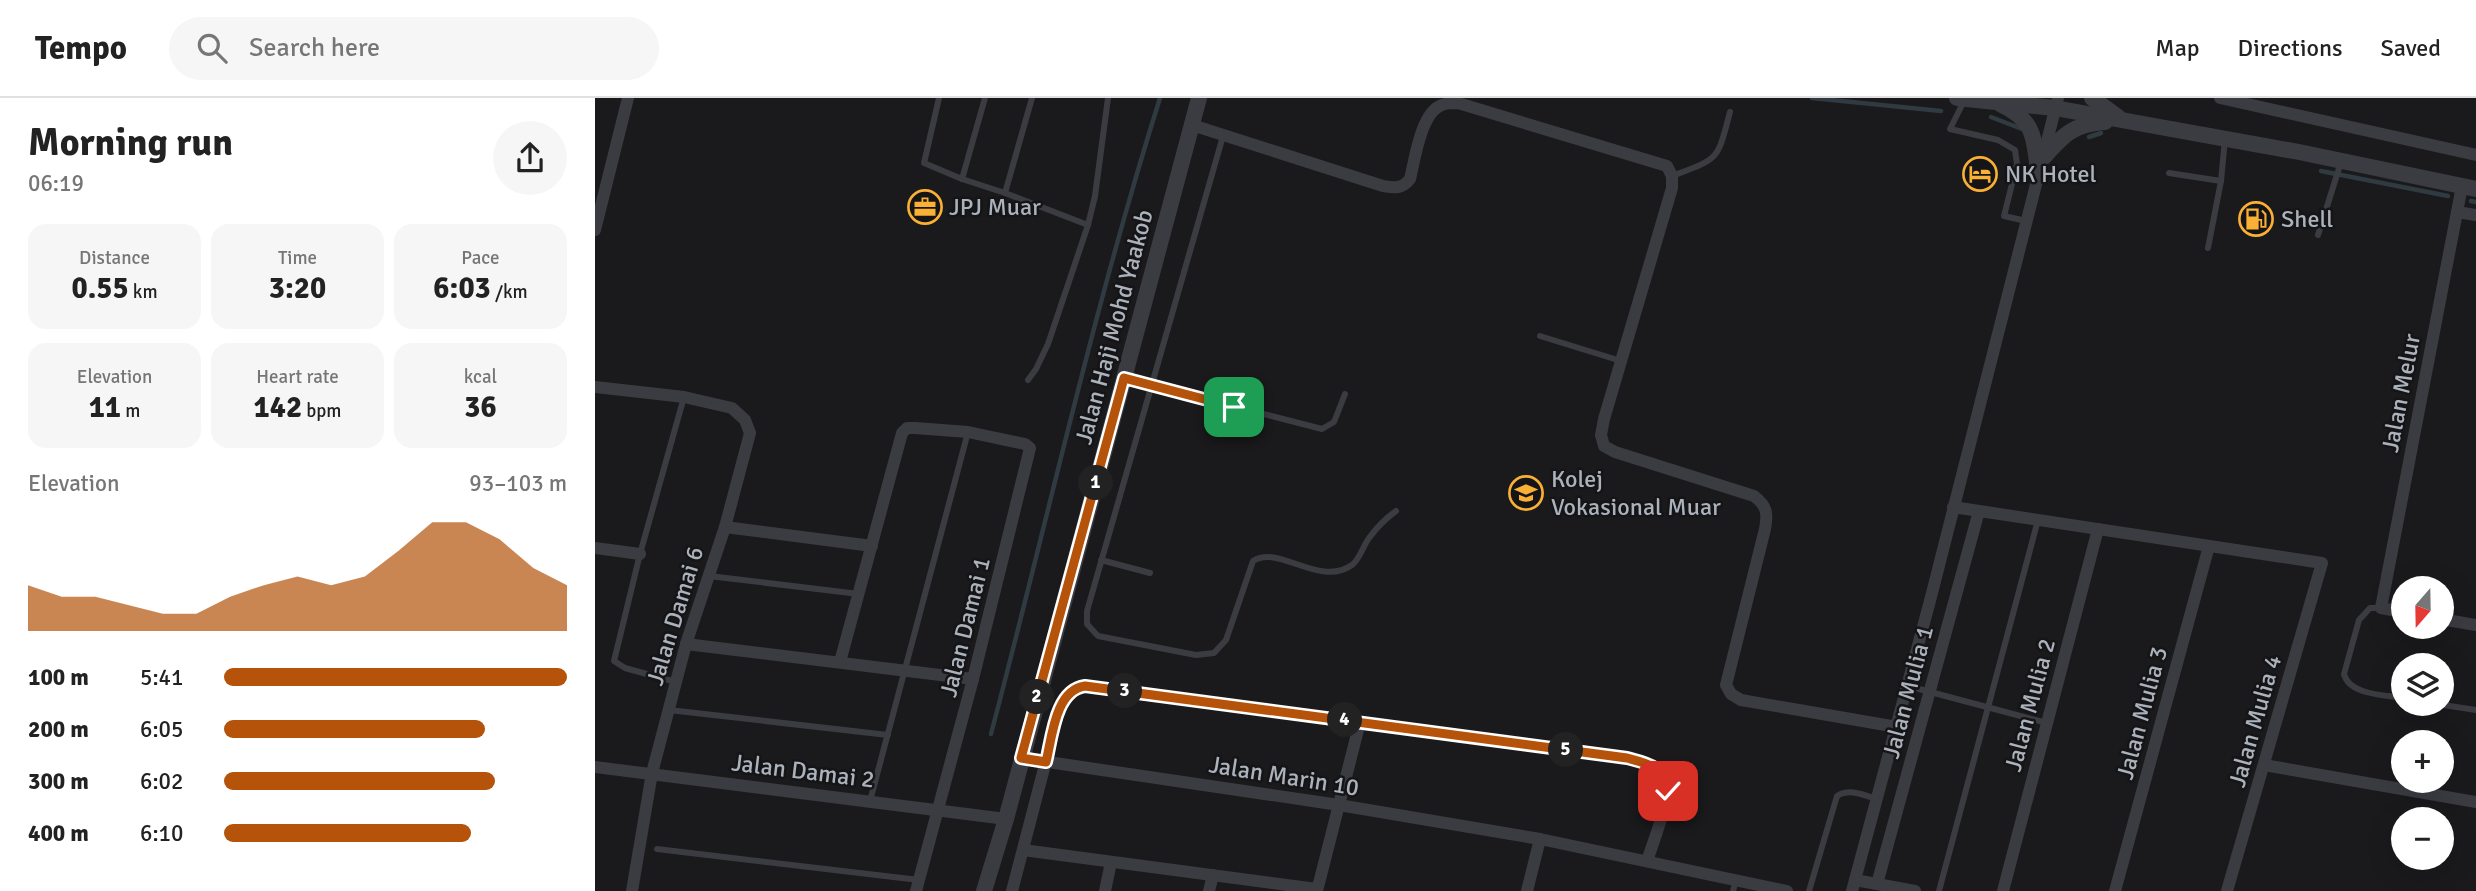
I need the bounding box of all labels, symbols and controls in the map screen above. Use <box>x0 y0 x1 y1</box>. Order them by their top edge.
search box <box>169 17 659 80</box>
text: Tempo <box>35 28 127 69</box>
icon: search <box>193 29 231 67</box>
text: Search here <box>249 32 380 64</box>
text: Map <box>2155 33 2200 63</box>
text: Directions <box>2238 33 2343 63</box>
text: Saved <box>2381 33 2441 63</box>
text: Morning run <box>28 119 233 166</box>
button: share <box>493 121 567 195</box>
hotel icon: NK Hotel <box>1961 155 1999 193</box>
place label: NK Hotel <box>2005 159 2097 189</box>
text: 06:19 <box>28 169 84 198</box>
office icon: JPJ Muar <box>906 188 944 226</box>
place label: JPJ Muar <box>949 192 1041 222</box>
fuel station icon: Shell <box>2237 200 2275 238</box>
place label: Shell <box>2281 204 2333 234</box>
street label: Jalan Haji Mohd Yaakob <box>1068 206 1160 448</box>
text: Distance <box>79 246 150 270</box>
text: Time <box>278 246 317 270</box>
text: Pace <box>461 246 500 270</box>
text: 0.55 <box>71 270 129 307</box>
text: 3:20 <box>269 270 326 307</box>
text: 6:03 <box>433 270 491 307</box>
text: km <box>129 280 158 304</box>
text: /km <box>491 280 528 304</box>
street label: Jalan Melur <box>2375 331 2427 455</box>
text: Elevation <box>77 365 152 389</box>
text: Heart rate <box>256 365 339 389</box>
text: kcal <box>464 365 497 389</box>
pin <box>1204 377 1264 437</box>
icon: arrive <box>1215 388 1253 426</box>
text: 11 <box>89 389 121 426</box>
text: 142 <box>253 389 302 426</box>
text: 36 <box>464 389 497 426</box>
text: m <box>121 399 140 423</box>
text: bpm <box>302 399 342 423</box>
place label: Kolej Vokasional Muar <box>1551 464 1721 522</box>
pin: 1 <box>1079 466 1113 500</box>
text: Elevation <box>28 469 120 498</box>
text: 93–103 m <box>469 469 567 498</box>
text: 1 <box>1090 470 1101 494</box>
school or university icon: Kolej Vokasional Muar <box>1507 474 1545 512</box>
street label: Jalan Damai 6 <box>640 543 710 689</box>
street label: Jalan Damai 1 <box>933 554 997 700</box>
north arrow <box>2391 576 2453 639</box>
map controls <box>2391 576 2454 870</box>
street label: Jalan Mulia 1 <box>1876 622 1940 762</box>
street label: Jalan Mulia 2 <box>1998 635 2062 775</box>
street label: Jalan Mulia 3 <box>2110 643 2174 783</box>
street label: Jalan Mulia 4 <box>2222 651 2288 791</box>
button: layers <box>2391 653 2454 716</box>
text: 100 m <box>28 663 89 692</box>
text: 5:41 <box>140 663 183 692</box>
pin: 3 <box>1107 674 1143 708</box>
text: 3 <box>1119 678 1130 702</box>
pin: 2 <box>1019 680 1055 714</box>
text: 2 <box>1031 684 1042 708</box>
pin: 4 <box>1327 702 1363 738</box>
text: 4 <box>1339 707 1350 731</box>
text: 200 m <box>28 715 89 744</box>
text: 6:05 <box>140 715 183 744</box>
button: + <box>2391 730 2454 793</box>
pin: 5 <box>1549 732 1583 768</box>
text: 5 <box>1560 737 1571 761</box>
street label: Jalan Damai 2 <box>730 747 876 795</box>
street label: Jalan Marin 10 <box>1207 749 1361 803</box>
pin <box>1638 761 1698 821</box>
text: 300 m <box>28 767 89 796</box>
text: 6:02 <box>140 767 183 796</box>
icon: check <box>1649 772 1687 810</box>
button: − <box>2391 807 2454 870</box>
text: 400 m <box>28 819 89 848</box>
text: 6:10 <box>140 819 183 848</box>

